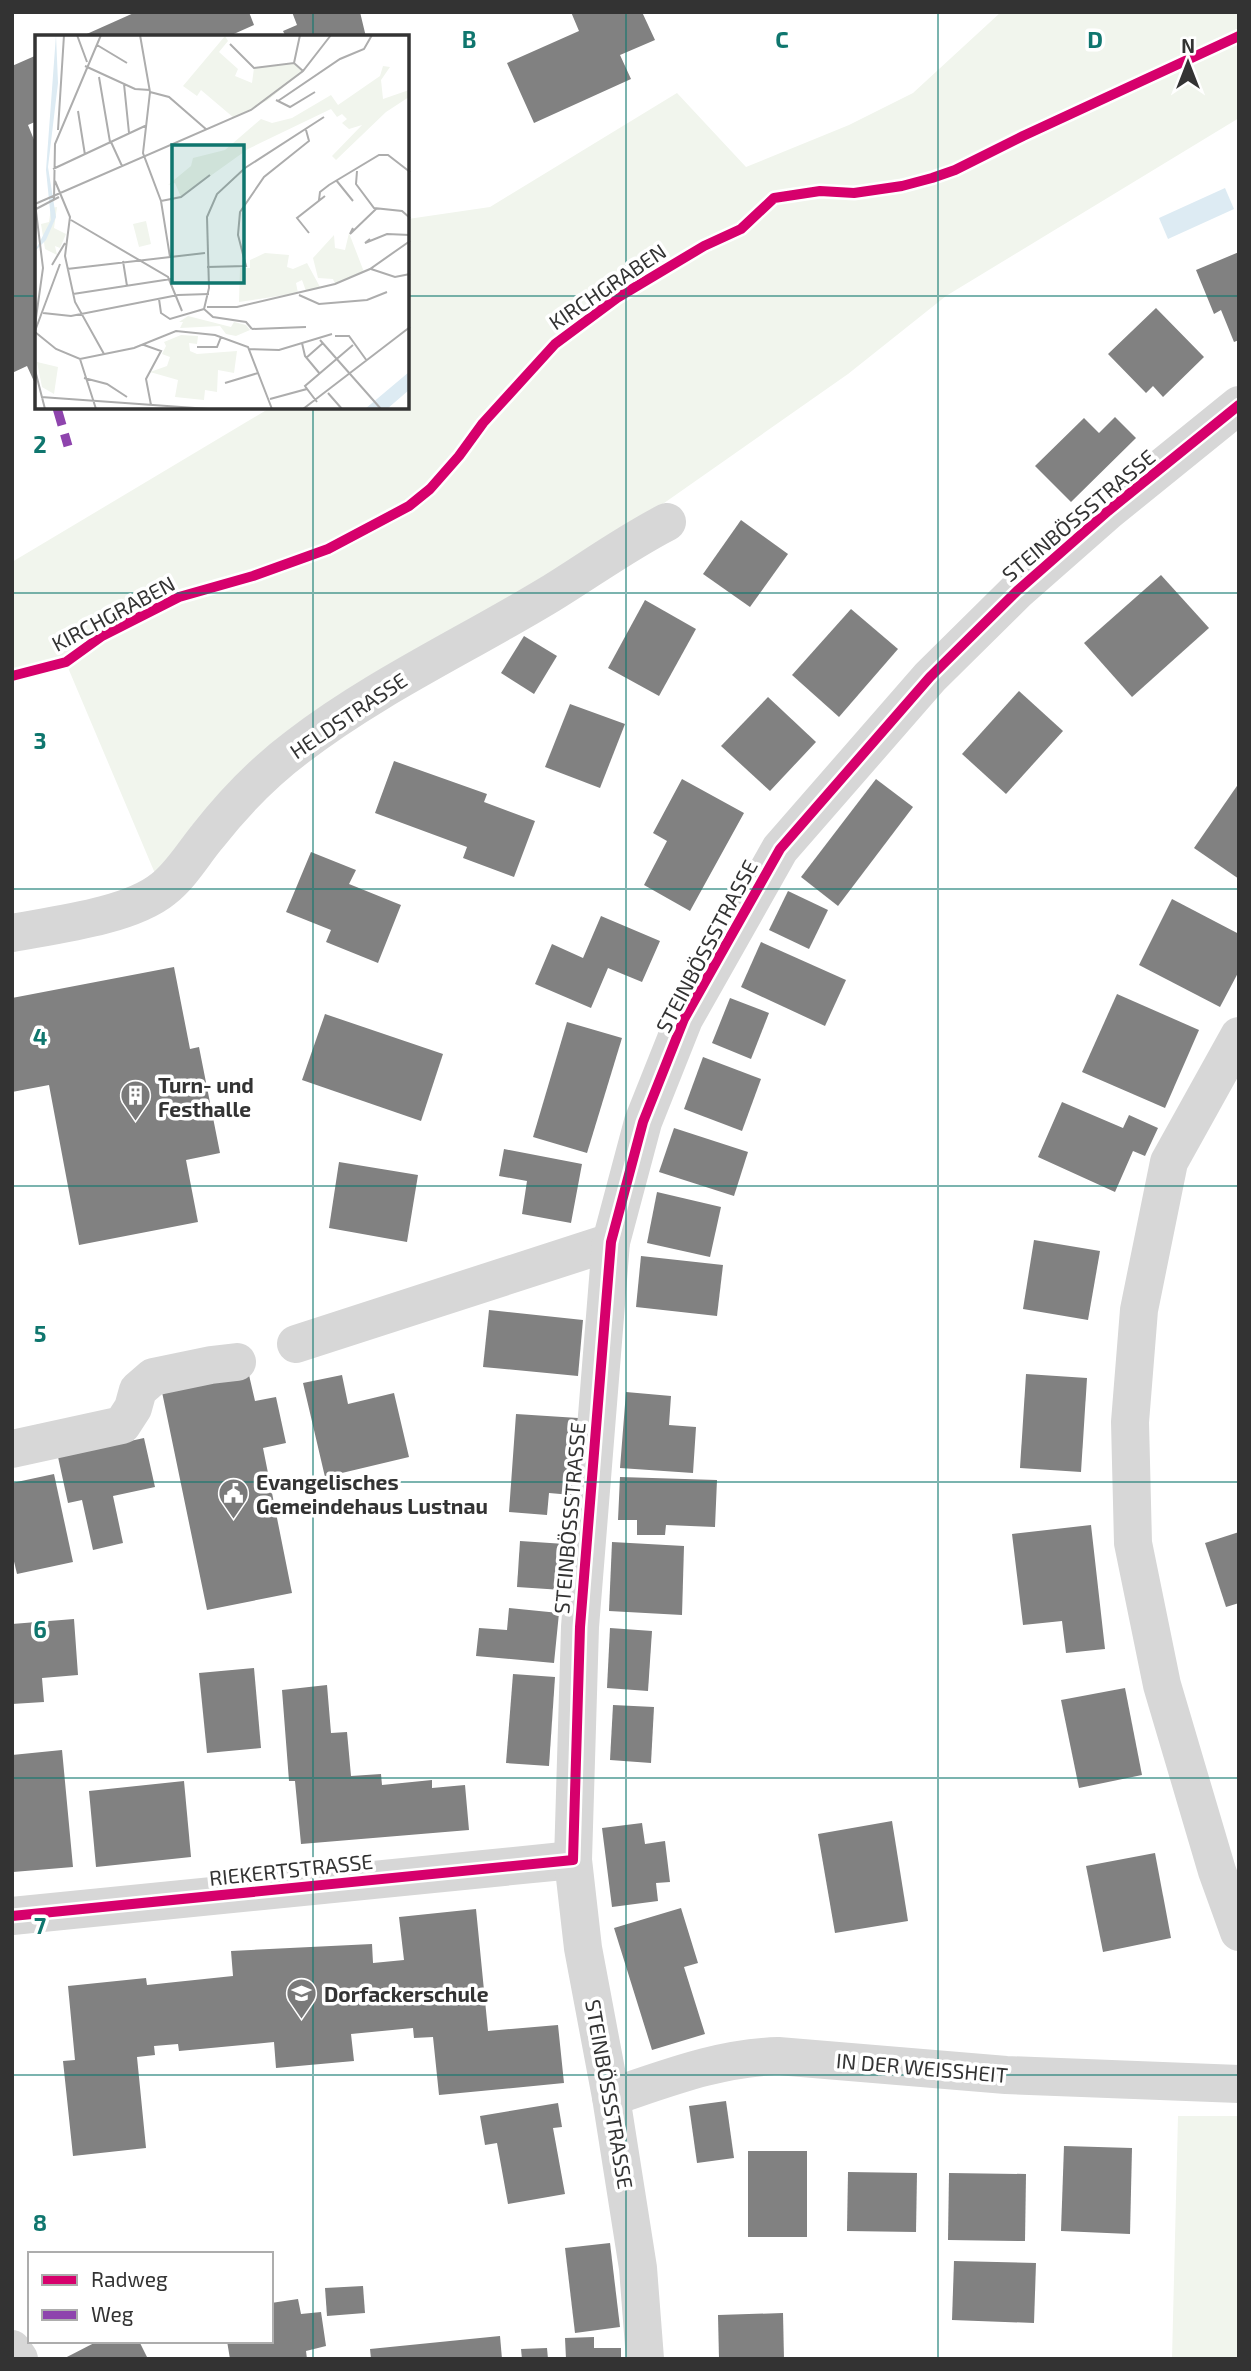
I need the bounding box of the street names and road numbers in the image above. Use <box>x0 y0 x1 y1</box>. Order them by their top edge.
street label: KIRCHGRABEN <box>544 238 670 334</box>
street label: STEINBÖSSSTRASSE <box>996 444 1160 586</box>
street label: KIRCHGRABEN <box>47 570 179 656</box>
street label: HELDSTRASSE <box>285 667 411 763</box>
street label: STEINBÖSSSTRASSE <box>650 855 762 1037</box>
street label: STEINBÖSSSTRASSE <box>548 1421 590 1615</box>
street label: RIEKERTSTRASSE <box>208 1848 374 1890</box>
street label: STEINBÖSSSTRASSE <box>581 1997 639 2191</box>
street label: IN DER WEISSHEIT <box>835 2047 1009 2087</box>

